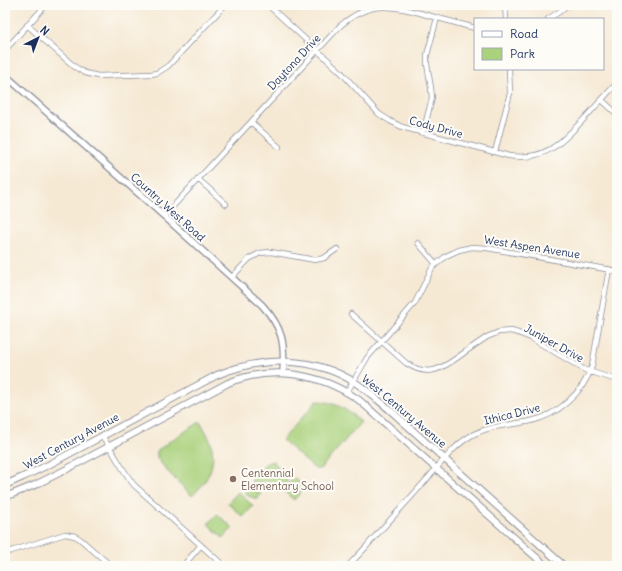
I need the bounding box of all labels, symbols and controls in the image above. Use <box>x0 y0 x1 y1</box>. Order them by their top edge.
north arrow <box>18 18 58 58</box>
legend <box>474 18 604 70</box>
text: N <box>37 23 52 38</box>
text: Road <box>510 26 538 41</box>
street label: Daytona Drive <box>265 31 324 93</box>
text: Park <box>510 46 535 61</box>
street label: Cody Drive <box>408 113 464 141</box>
street label: Country West Road <box>128 170 209 245</box>
street label: West Aspen Avenue <box>483 233 581 262</box>
street label: Juniper Drive <box>522 321 586 365</box>
street label: West Century Avenue <box>359 371 449 451</box>
street label: Ithica Drive <box>482 400 542 428</box>
street label: West Century Avenue <box>21 410 121 472</box>
place label: Centennial Elementary School <box>241 466 334 493</box>
marker: Centennial Elementary School <box>228 474 238 484</box>

